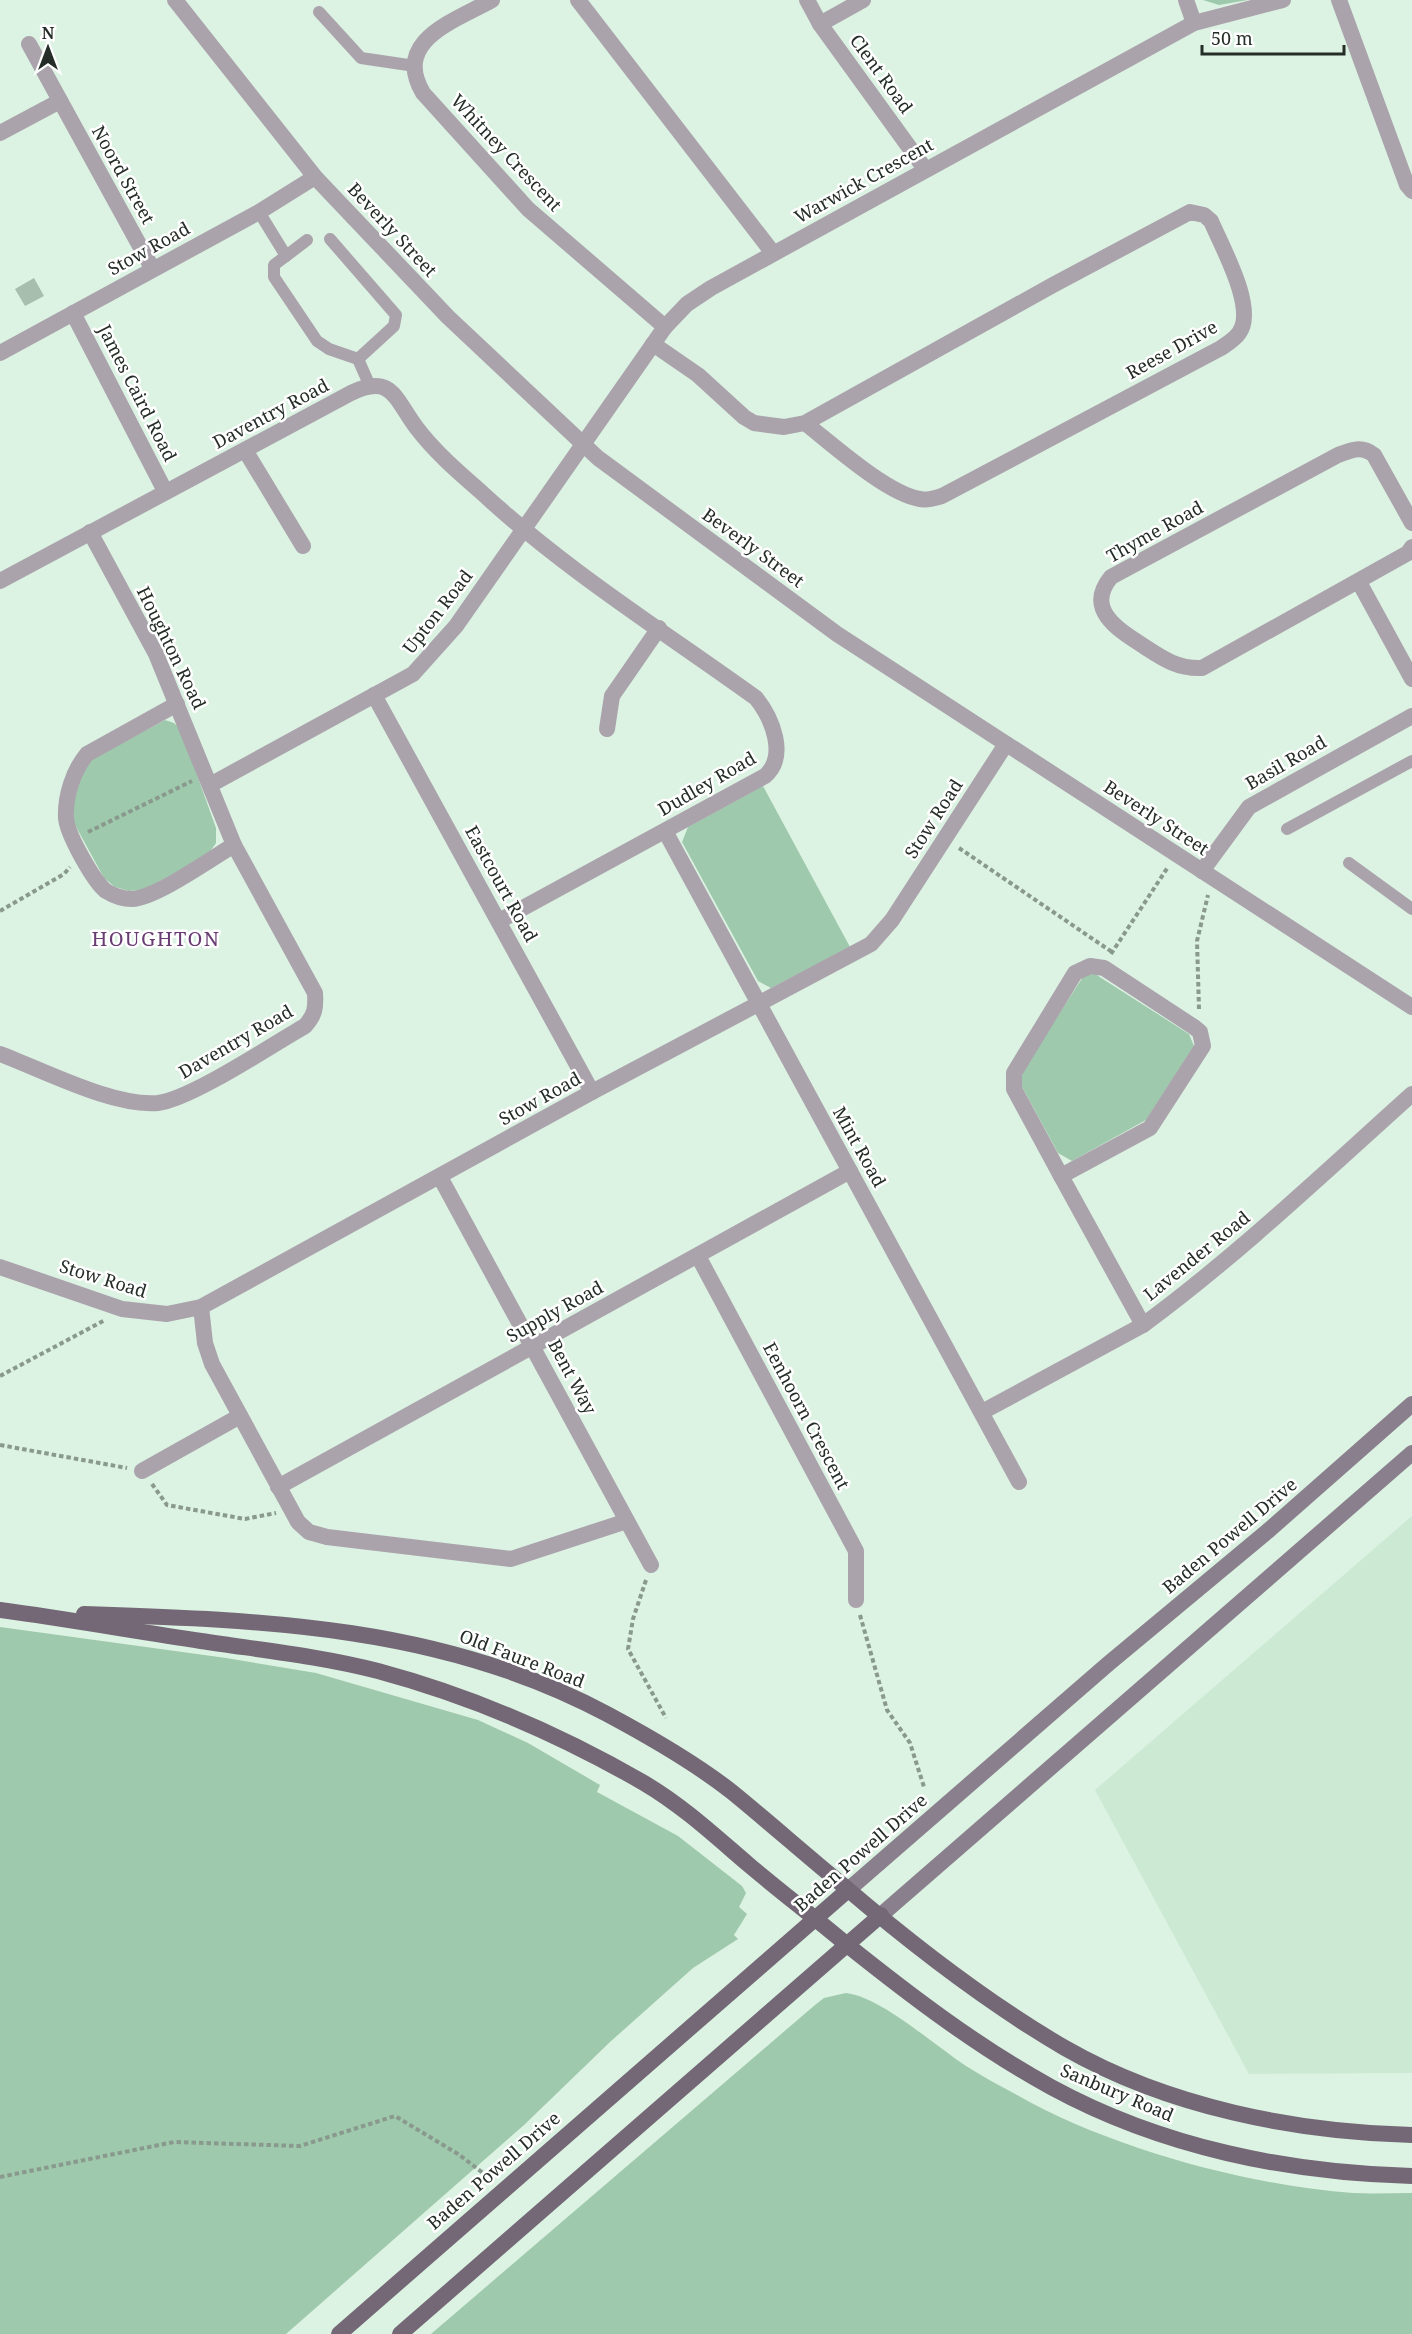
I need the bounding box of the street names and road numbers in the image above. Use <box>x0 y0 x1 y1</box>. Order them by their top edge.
street label: Clent Road <box>845 29 919 118</box>
street label: Whitney Crescent <box>446 88 567 216</box>
street label: Noord Street <box>87 121 161 228</box>
street label: Warwick Crescent <box>790 132 937 228</box>
street label: Beverly Street <box>343 177 443 282</box>
street label: Stow Road <box>103 216 194 280</box>
street label: Reese Drive <box>1122 314 1221 384</box>
street label: James Caird Road <box>93 319 183 465</box>
street label: Daventry Road <box>208 372 333 454</box>
street label: Thyme Road <box>1102 495 1207 568</box>
street label: Beverly Street <box>698 502 809 592</box>
street label: Upton Road <box>397 564 478 658</box>
street label: Houghton Road <box>132 582 212 713</box>
street label: Basil Road <box>1241 729 1330 795</box>
street label: Dudley Road <box>653 745 760 821</box>
street label: Stow Road <box>899 774 968 863</box>
street label: Beverly Street <box>1099 774 1214 860</box>
street label: Eastcourt Road <box>460 821 544 946</box>
street label: Daventry Road <box>174 999 297 1084</box>
street label: Stow Road <box>494 1066 585 1130</box>
street label: Mint Road <box>828 1102 892 1191</box>
street label: Lavender Road <box>1138 1205 1255 1306</box>
street label: Stow Road <box>57 1253 150 1303</box>
street label: Supply Road <box>502 1275 607 1348</box>
street label: Bent Way <box>543 1335 603 1419</box>
street label: Eenhoorn Crescent <box>758 1338 856 1493</box>
street label: Baden Powell Drive <box>1157 1472 1302 1599</box>
street label: Old Faure Road <box>456 1623 588 1693</box>
street label: Baden Powell Drive <box>789 1788 932 1917</box>
street label: Sanbury Road <box>1057 2057 1178 2127</box>
street label: Baden Powell Drive <box>422 2106 565 2235</box>

